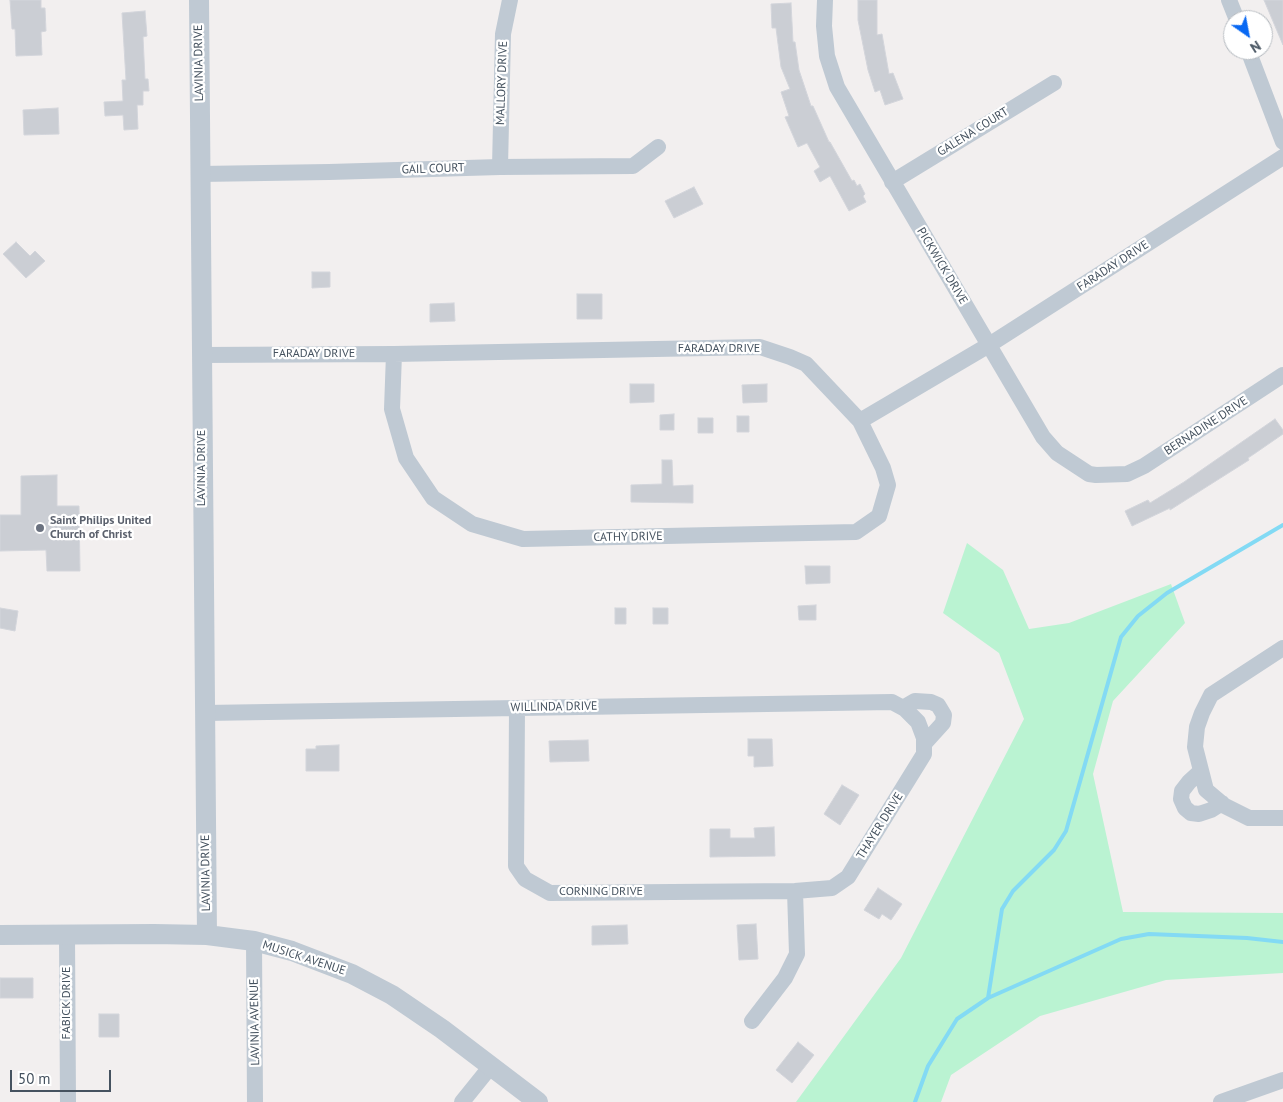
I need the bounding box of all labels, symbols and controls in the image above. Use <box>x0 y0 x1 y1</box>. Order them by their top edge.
north arrow <box>1223 10 1273 60</box>
street label: LAVINIA DRIVE <box>191 25 207 101</box>
text: N <box>1247 37 1264 57</box>
street label: MALLORY DRIVE <box>493 41 511 125</box>
street label: GALENA COURT <box>935 104 1011 160</box>
street label: GAIL COURT <box>401 161 465 177</box>
street label: PICKWICK DRIVE <box>913 225 971 307</box>
street label: FARADAY DRIVE <box>1075 238 1151 294</box>
street label: FARADAY DRIVE <box>678 342 760 356</box>
street label: FARADAY DRIVE <box>273 347 355 361</box>
street label: BERNADINE DRIVE <box>1162 394 1250 458</box>
street label: LAVINIA DRIVE <box>195 430 209 506</box>
place label: Saint Philips United Church of Christ <box>50 514 151 542</box>
marker: Saint Philips United Church of Christ <box>34 522 46 534</box>
street label: CATHY DRIVE <box>593 529 663 545</box>
street label: WILLINDA DRIVE <box>510 699 598 715</box>
street label: THAYER DRIVE <box>854 790 906 862</box>
street label: LAVINIA DRIVE <box>198 835 214 911</box>
street label: CORNING DRIVE <box>559 885 643 899</box>
street label: MUSICK AVENUE <box>261 938 347 978</box>
street label: FABICK DRIVE <box>60 967 74 1039</box>
street label: LAVINIA AVENUE <box>247 978 263 1066</box>
scale bar <box>12 1060 114 1092</box>
text: 50 m <box>18 1069 51 1088</box>

